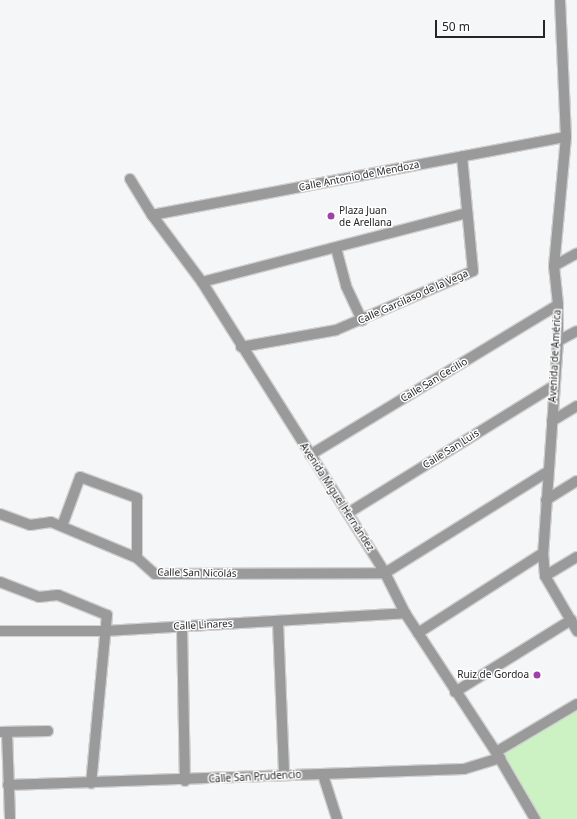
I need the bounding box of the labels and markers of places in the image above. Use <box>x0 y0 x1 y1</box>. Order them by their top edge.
place label: Plaza Juan de Arellana <box>339 204 392 228</box>
marker: Plaza Juan de Arellana <box>326 211 336 221</box>
place label: Ruiz de Gordoa <box>457 669 529 681</box>
marker: Ruiz de Gordoa <box>532 670 542 680</box>

